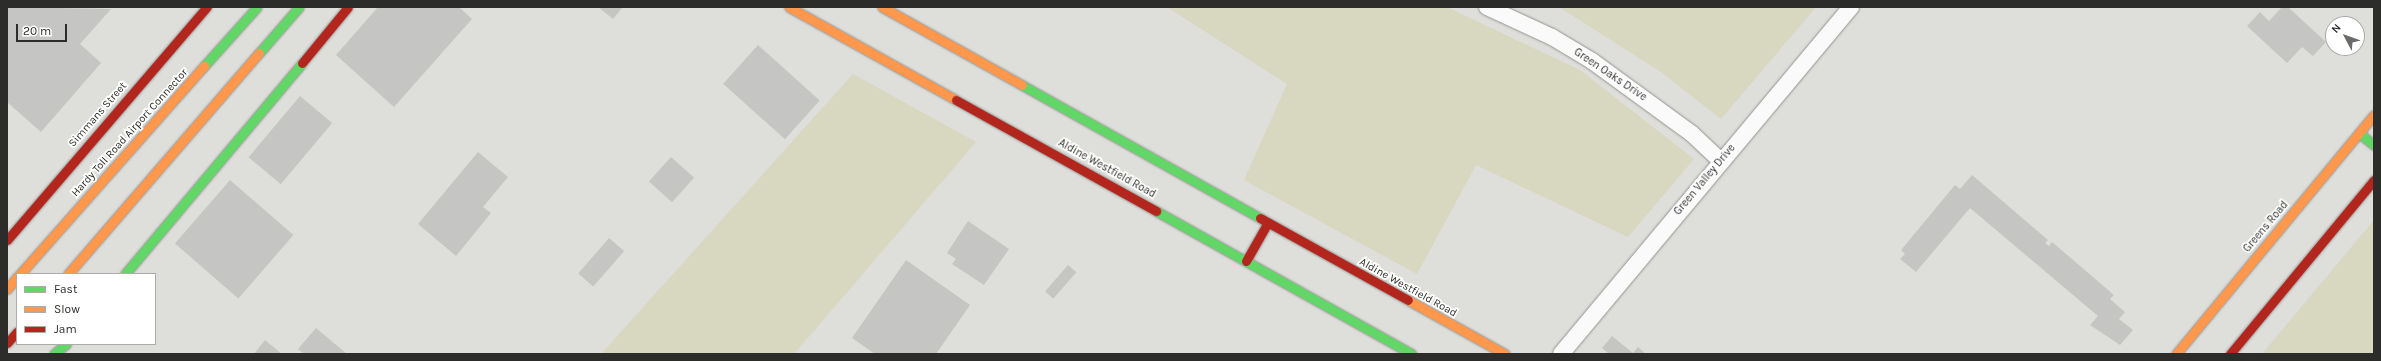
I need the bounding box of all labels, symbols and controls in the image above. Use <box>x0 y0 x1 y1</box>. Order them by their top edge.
scale bar <box>18 16 69 42</box>
north arrow <box>2325 16 2365 56</box>
text: N <box>2329 21 2344 36</box>
text: 20 m <box>23 24 51 38</box>
street label: Green Oaks Drive <box>1571 46 1649 104</box>
street label: Hardy Toll Road Airport Connector <box>69 66 191 200</box>
street label: Simmans Street <box>66 80 130 150</box>
street label: Aldine Westfield Road <box>1056 137 1158 201</box>
street label: Green Valley Drive <box>1671 142 1739 218</box>
street label: Greens Road <box>2241 199 2291 255</box>
street label: Aldine Westfield Road <box>1357 256 1459 320</box>
legend <box>16 273 156 345</box>
text: Fast <box>54 282 77 296</box>
text: Slow <box>54 302 80 316</box>
text: Jam <box>54 322 77 336</box>

